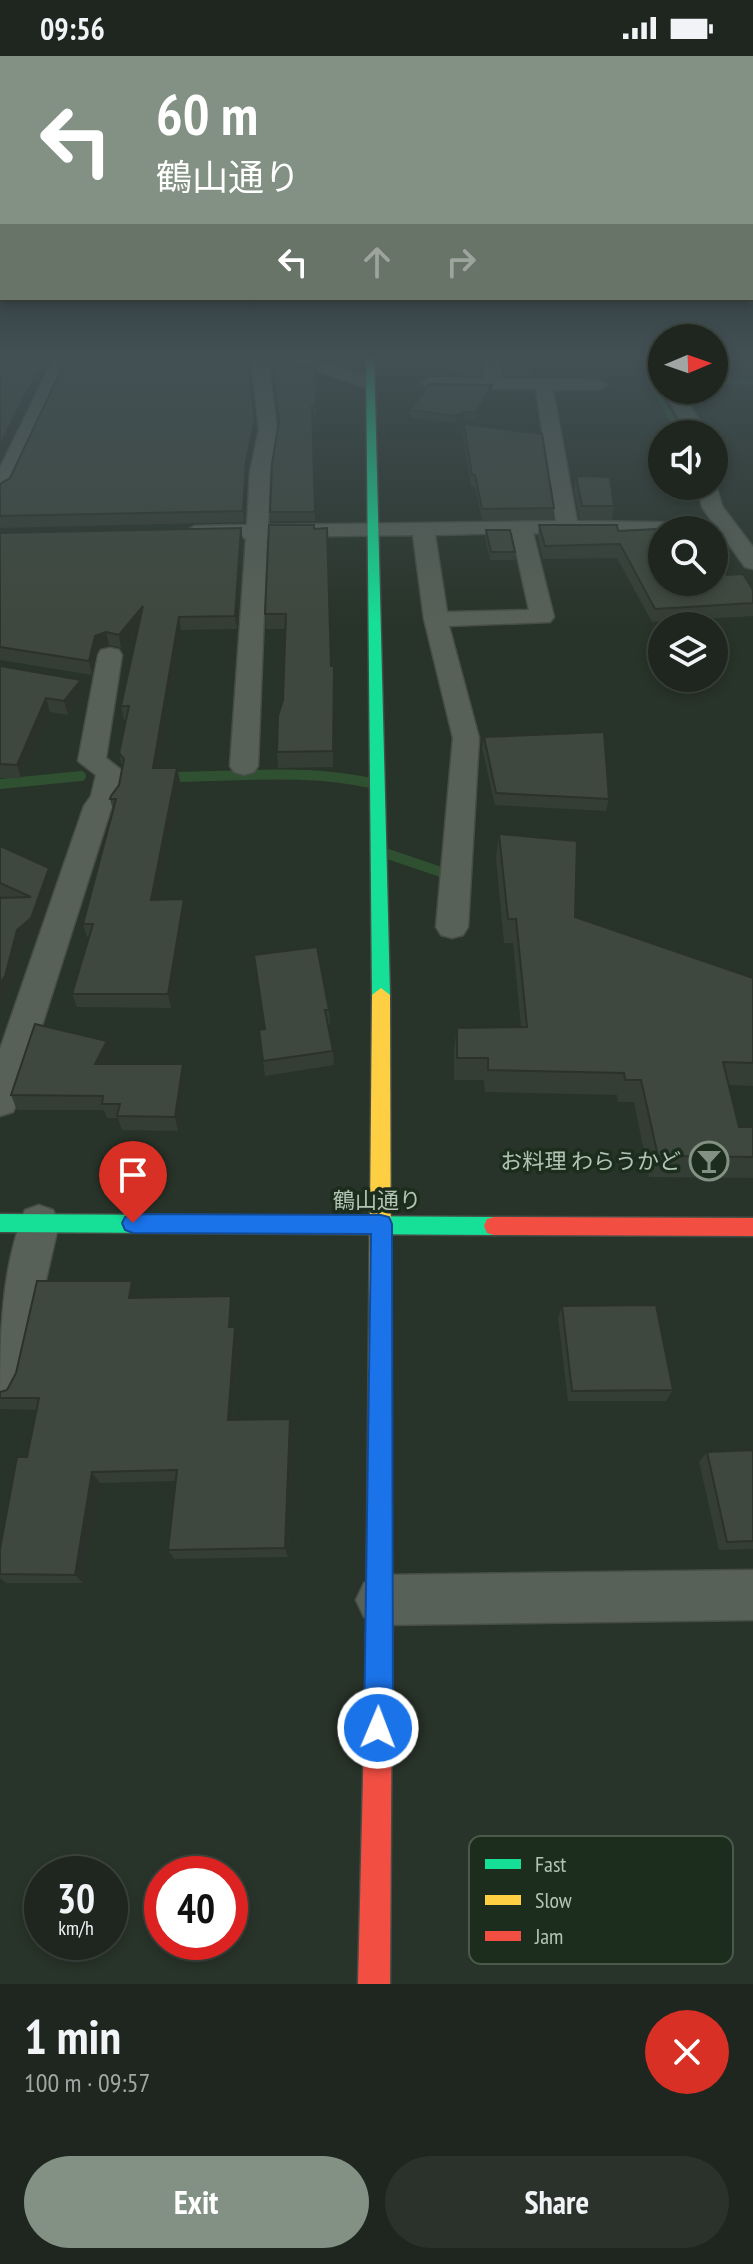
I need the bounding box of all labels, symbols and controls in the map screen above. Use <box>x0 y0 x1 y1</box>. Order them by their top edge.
text: 09:56 <box>40 9 105 48</box>
text: 60 m <box>156 78 258 150</box>
icon: left <box>24 88 128 192</box>
text: 鶴山通り <box>156 153 300 200</box>
icon: left <box>271 240 315 284</box>
icon: ahead <box>355 240 399 284</box>
icon: right <box>439 240 483 284</box>
north arrow <box>648 324 728 404</box>
map controls <box>648 324 728 692</box>
button: sound <box>648 420 728 500</box>
button: search <box>648 516 728 596</box>
button: layers <box>648 612 728 692</box>
bar icon: お料理 わらうかど <box>688 1140 730 1182</box>
pin <box>99 1141 167 1223</box>
place label: お料理 わらうかど <box>500 1147 681 1175</box>
icon: arrive <box>111 1153 155 1197</box>
street label: 鶴山通り <box>333 1186 421 1214</box>
position arrow <box>336 1686 420 1770</box>
legend <box>469 1836 733 1964</box>
text: Fast <box>535 1850 566 1878</box>
speed limit sign: 40 <box>144 1856 248 1960</box>
text: 30 <box>57 1872 95 1924</box>
text: Slow <box>535 1886 572 1914</box>
text: km/h <box>58 1915 94 1941</box>
text: Jam <box>534 1922 563 1950</box>
text: 1 min <box>24 2005 121 2067</box>
button: close <box>645 2010 729 2094</box>
text: 100 m · 09:57 <box>24 2066 150 2099</box>
button: Exit <box>24 2156 369 2248</box>
button: Share <box>385 2156 729 2248</box>

